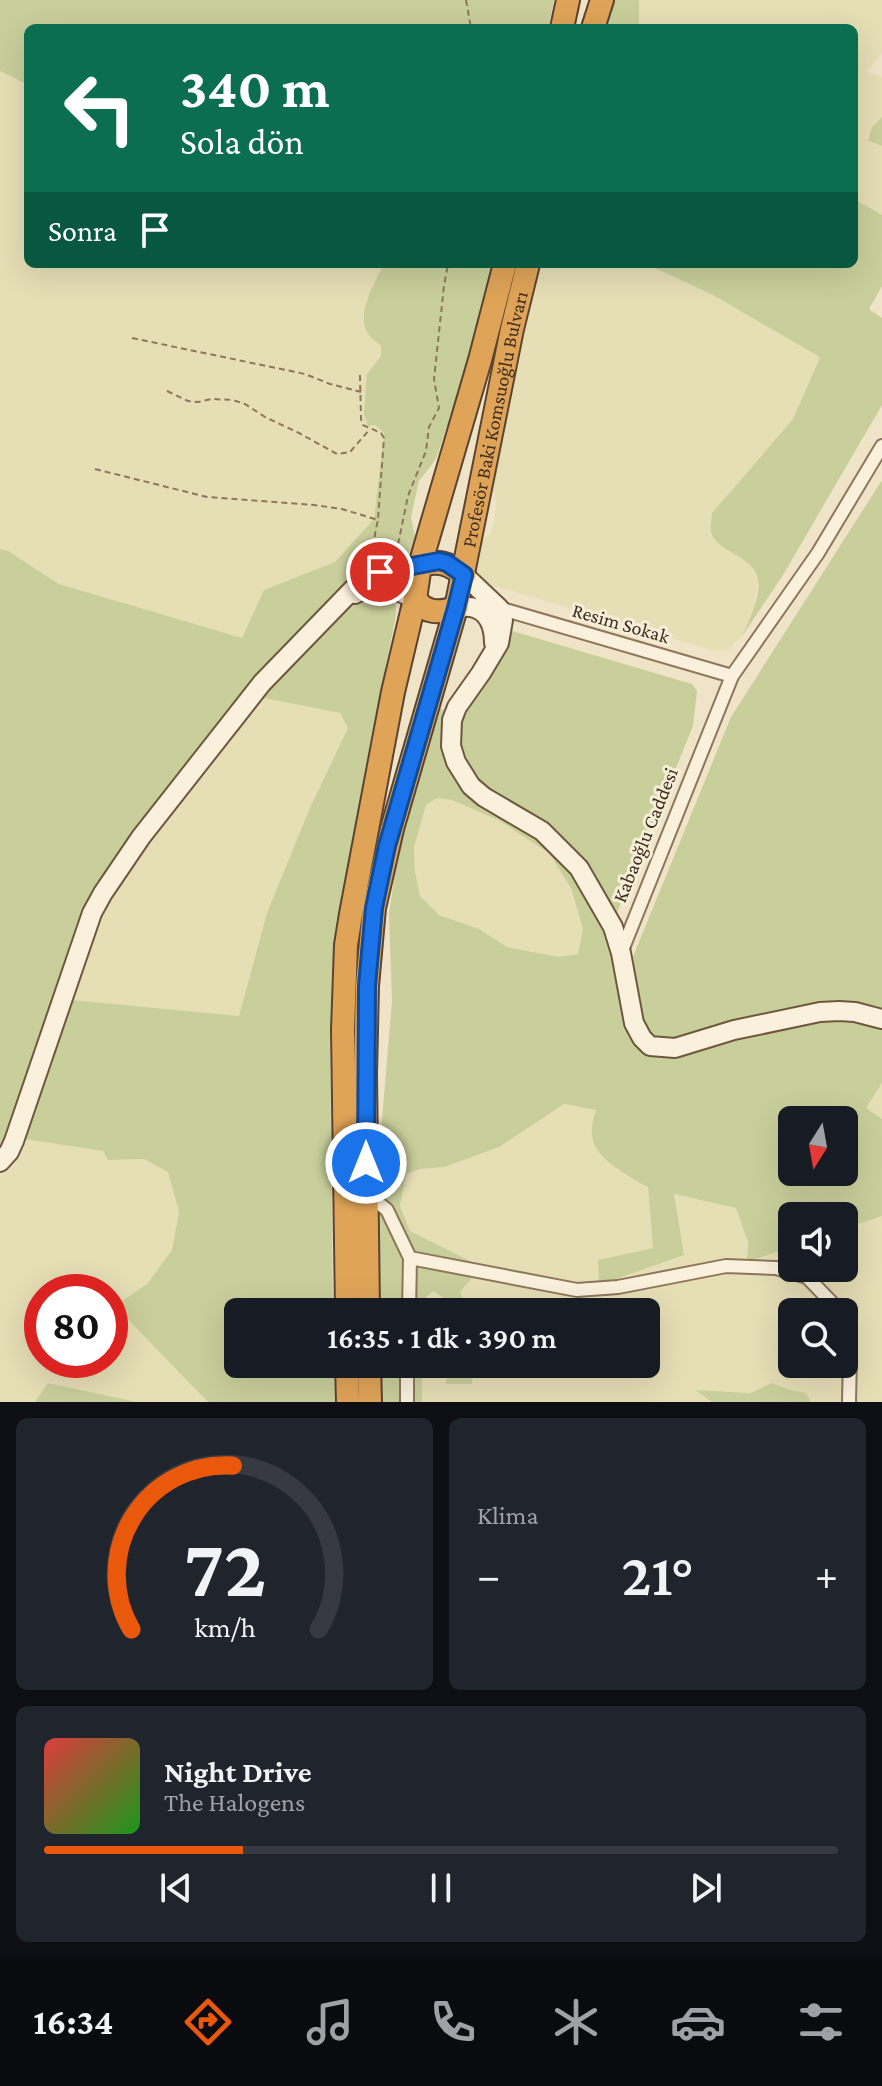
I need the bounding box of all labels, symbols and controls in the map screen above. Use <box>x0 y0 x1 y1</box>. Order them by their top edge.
icon: left <box>48 56 152 160</box>
text: 340 m <box>180 57 330 119</box>
text: Sola dön <box>180 122 304 162</box>
icon: arrive <box>133 208 177 252</box>
text: Sonra <box>48 214 117 247</box>
street label: Profesör Baki Komsuoğlu Bulvarı <box>457 289 532 549</box>
pin <box>346 538 414 606</box>
icon: arrive <box>358 550 402 594</box>
street label: Resim Sokak <box>570 599 673 647</box>
street label: Kabaoğlu Caddesi <box>608 765 683 906</box>
north arrow <box>778 1106 858 1186</box>
map controls <box>778 1106 858 1378</box>
position arrow <box>324 1121 408 1205</box>
button: sound <box>778 1202 858 1282</box>
speed limit sign: 80 <box>24 1274 128 1378</box>
button: search <box>778 1298 858 1378</box>
text: 16:35 · 1 dk · 390 m <box>327 1321 557 1354</box>
text: Klima <box>477 1501 539 1530</box>
text: 72 <box>183 1521 266 1614</box>
text: 21° <box>621 1541 694 1608</box>
text: − <box>477 1551 500 1599</box>
text: + <box>815 1551 838 1599</box>
text: km/h <box>194 1611 255 1643</box>
text: Night Drive <box>164 1755 312 1788</box>
text: The Halogens <box>164 1788 305 1817</box>
icon: previous <box>154 1866 198 1910</box>
icon: pause <box>419 1866 463 1910</box>
icon: next <box>684 1866 728 1910</box>
icon: directions <box>180 1994 236 2050</box>
icon: music <box>302 1994 358 2050</box>
icon: phone <box>425 1994 481 2050</box>
icon: climate <box>548 1994 604 2050</box>
icon: car <box>670 1994 726 2050</box>
icon: filters <box>793 1994 849 2050</box>
text: 16:34 <box>33 2002 113 2042</box>

